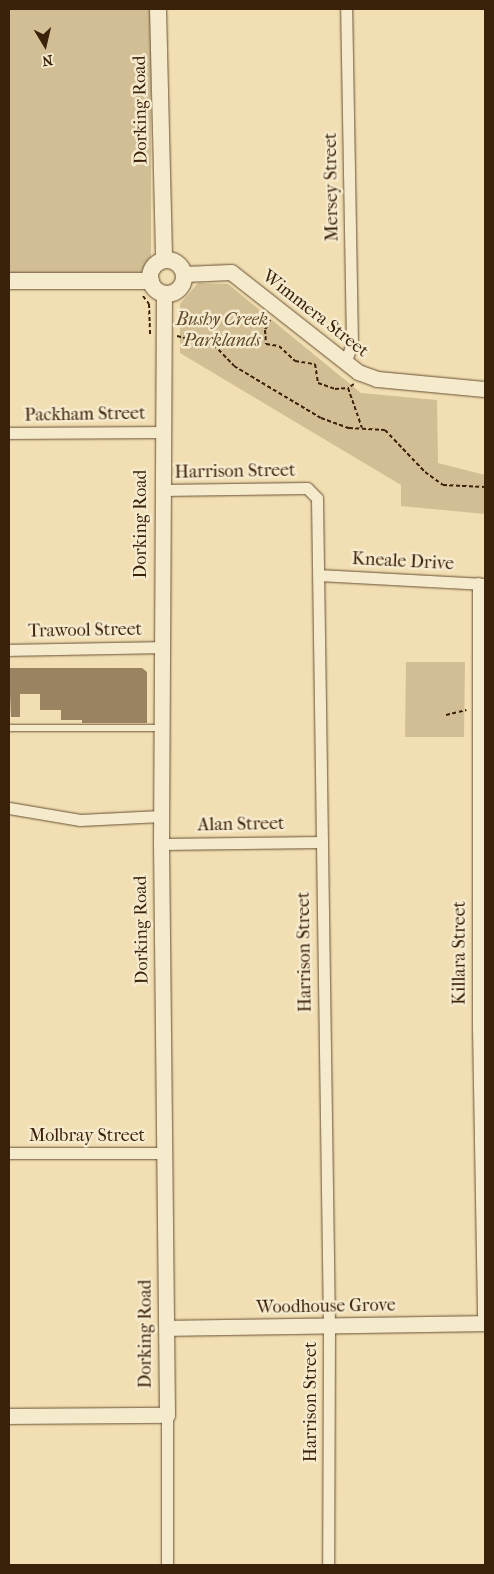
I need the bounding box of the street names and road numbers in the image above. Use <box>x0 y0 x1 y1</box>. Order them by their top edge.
street label: Dorking Road <box>129 55 153 165</box>
street label: Mersey Street <box>320 132 344 242</box>
street label: Wimmera Street <box>258 266 372 362</box>
street label: Packham Street <box>24 403 146 427</box>
street label: Harrison Street <box>174 460 296 484</box>
street label: Dorking Road <box>130 470 152 578</box>
street label: Kneale Drive <box>351 549 455 575</box>
street label: Trawool Street <box>28 619 142 643</box>
street label: Alan Street <box>197 813 285 837</box>
street label: Dorking Road <box>130 875 154 985</box>
street label: Harrison Street <box>293 891 317 1013</box>
street label: Killara Street <box>449 901 471 1005</box>
street label: Molbray Street <box>29 1125 145 1147</box>
street label: Dorking Road <box>135 1280 157 1388</box>
street label: Woodhouse Grove <box>256 1295 396 1319</box>
street label: Harrison Street <box>300 1342 322 1462</box>

